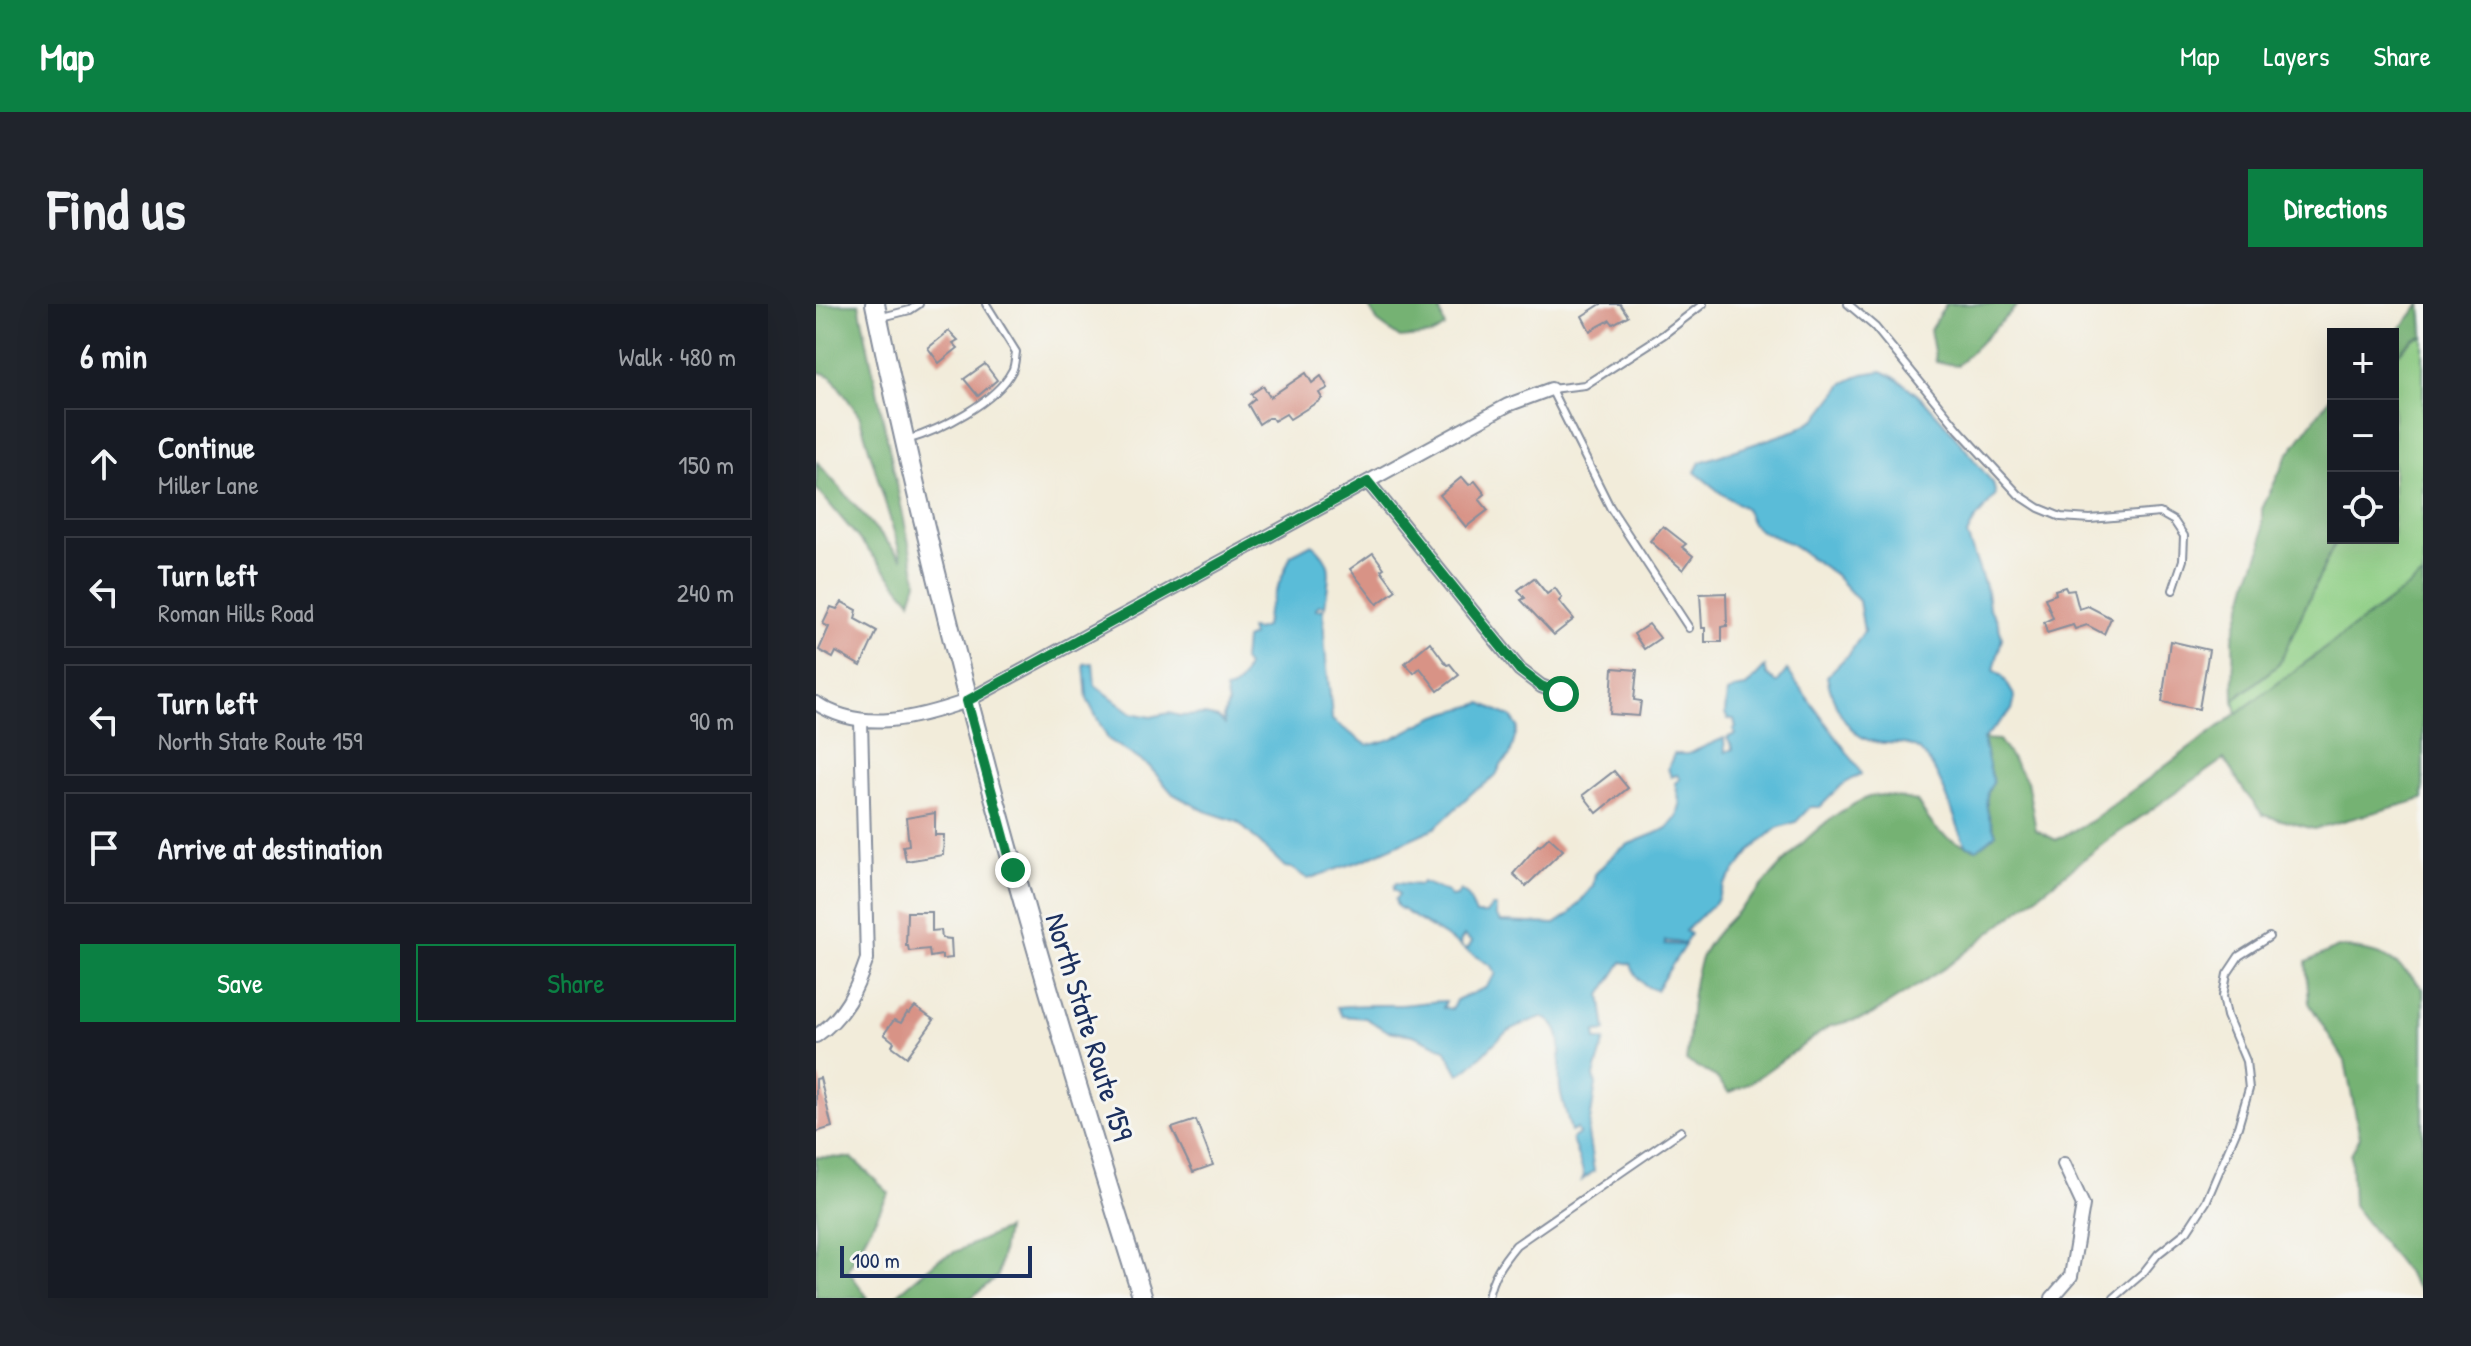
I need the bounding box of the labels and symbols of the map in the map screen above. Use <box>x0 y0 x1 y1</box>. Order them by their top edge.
route start <box>1543 676 1579 712</box>
route end <box>995 852 1031 888</box>
street label: North State Route 159 <box>1036 908 1144 1145</box>
scale bar <box>840 1242 1032 1278</box>

